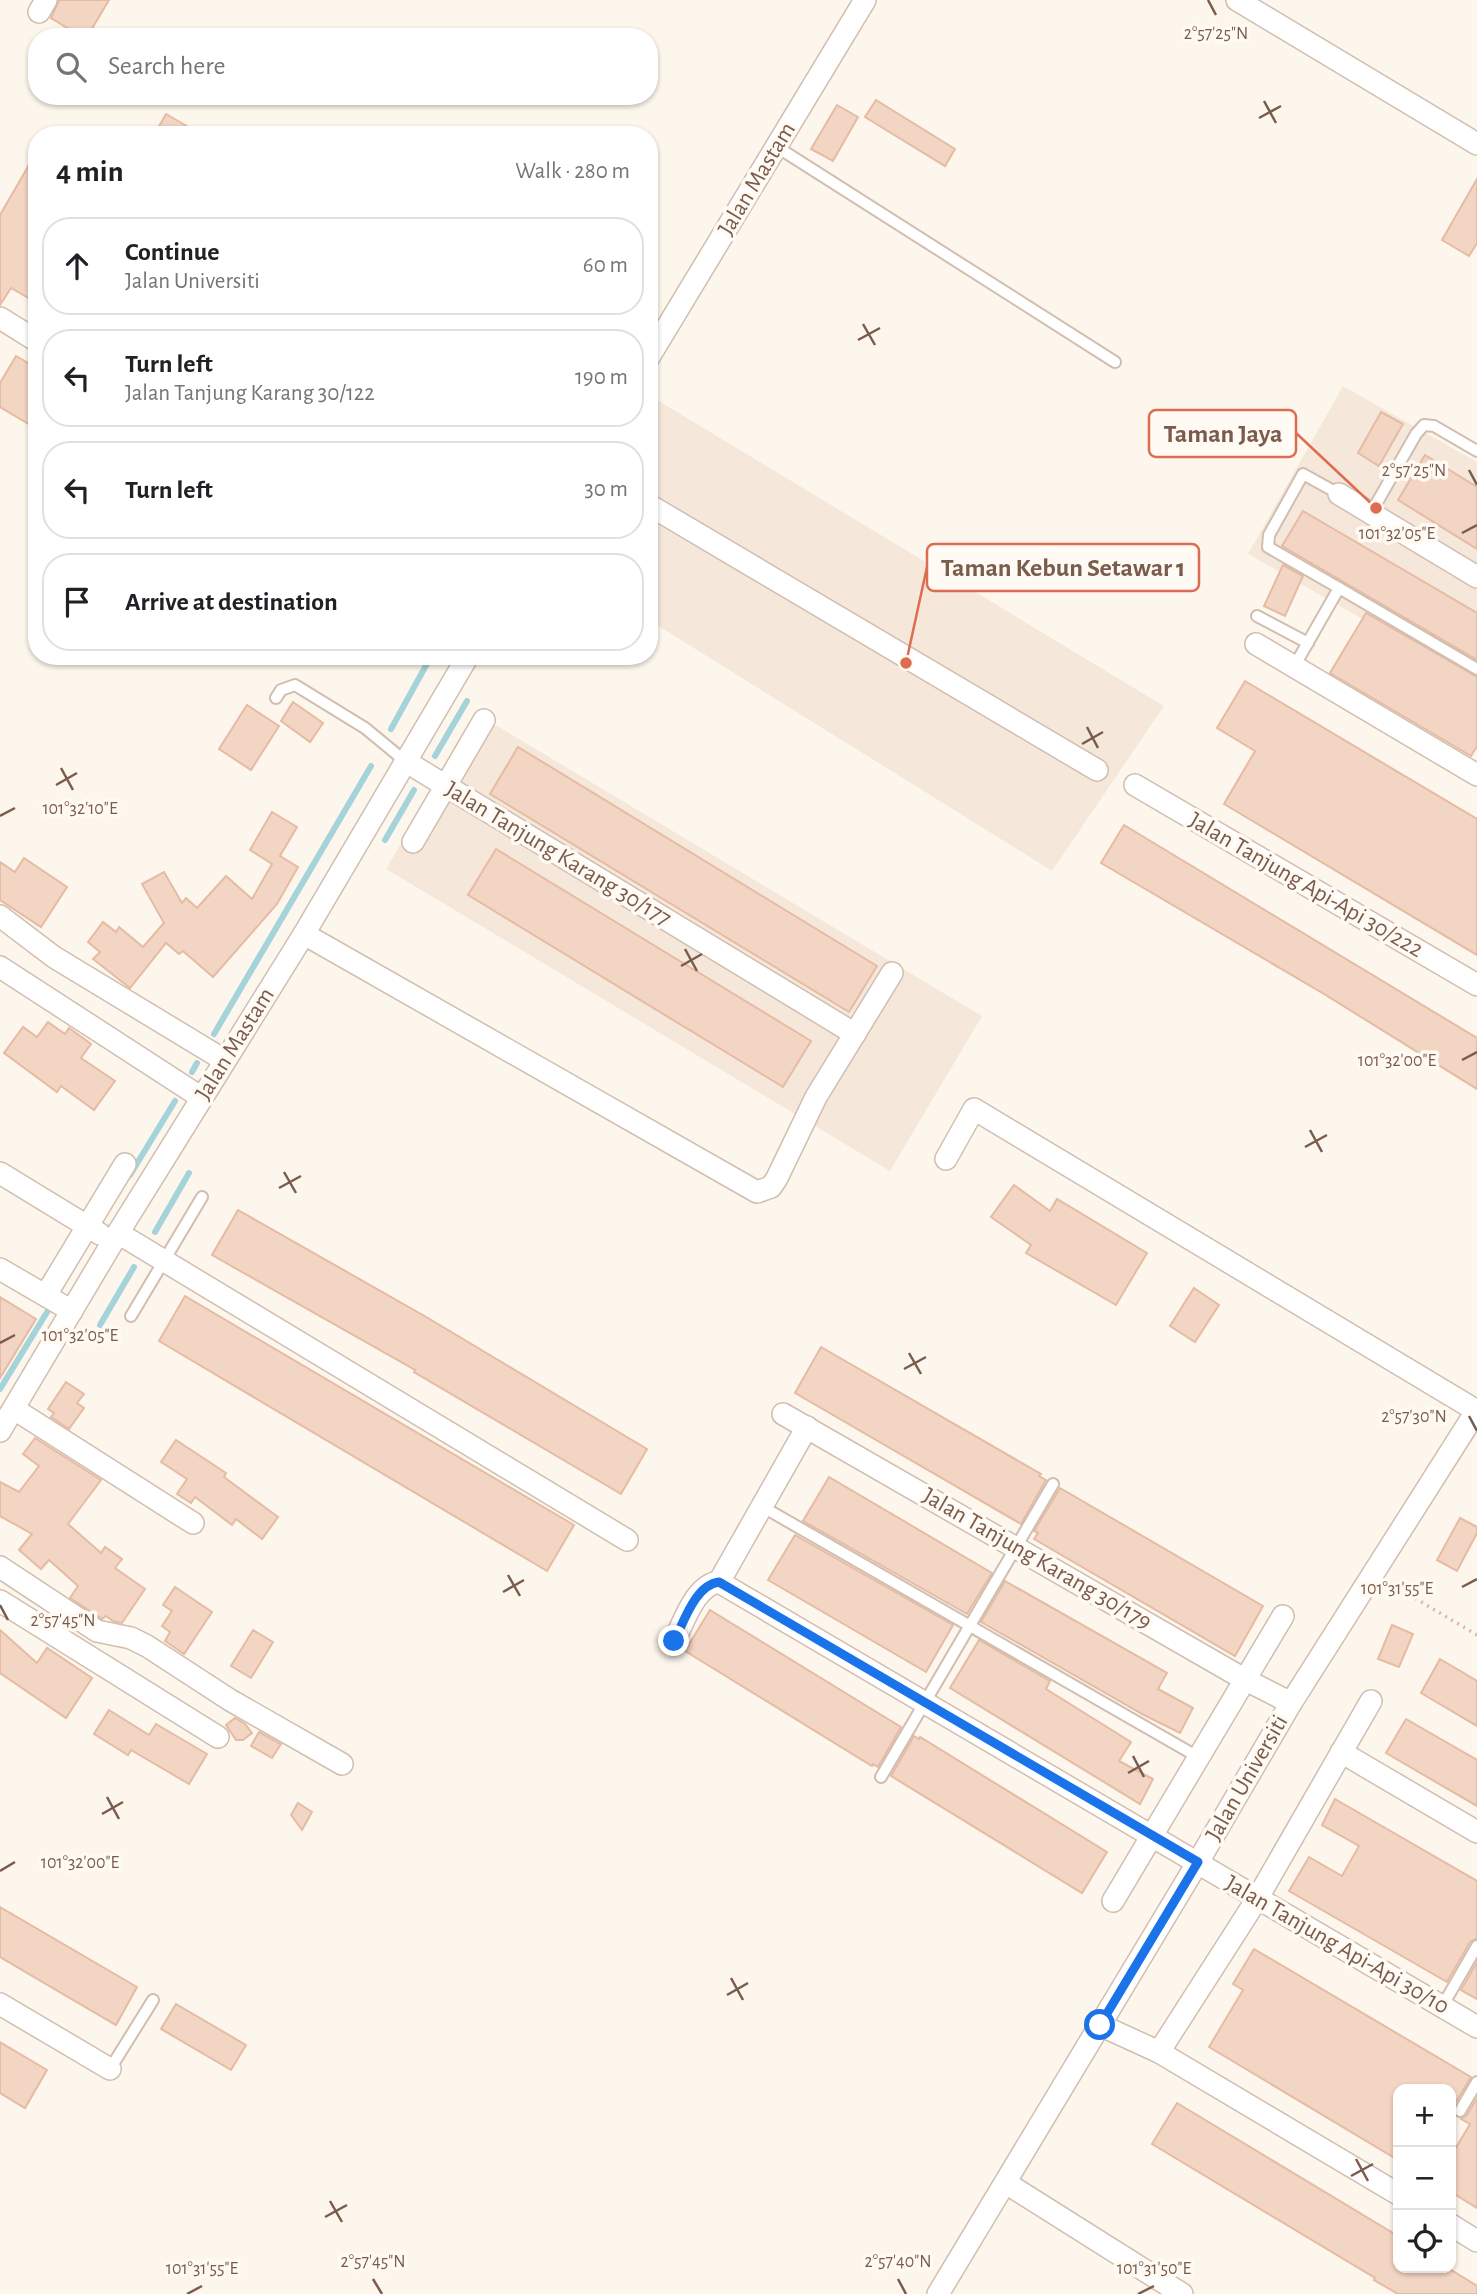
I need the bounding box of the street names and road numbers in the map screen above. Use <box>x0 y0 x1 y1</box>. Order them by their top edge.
street label: Jalan Mastam <box>714 118 800 240</box>
street label: Jalan Tanjung Karang 30/177 <box>441 777 675 931</box>
street label: Jalan Tanjung Api-Api 30/222 <box>1185 808 1427 962</box>
street label: Jalan Mastam <box>191 984 279 1104</box>
street label: Jalan Tanjung Karang 30/179 <box>918 1484 1156 1634</box>
street label: Jalan Universiti <box>1201 1711 1293 1845</box>
street label: Jalan Tanjung Api-Api 30/10 <box>1221 1871 1453 2019</box>

